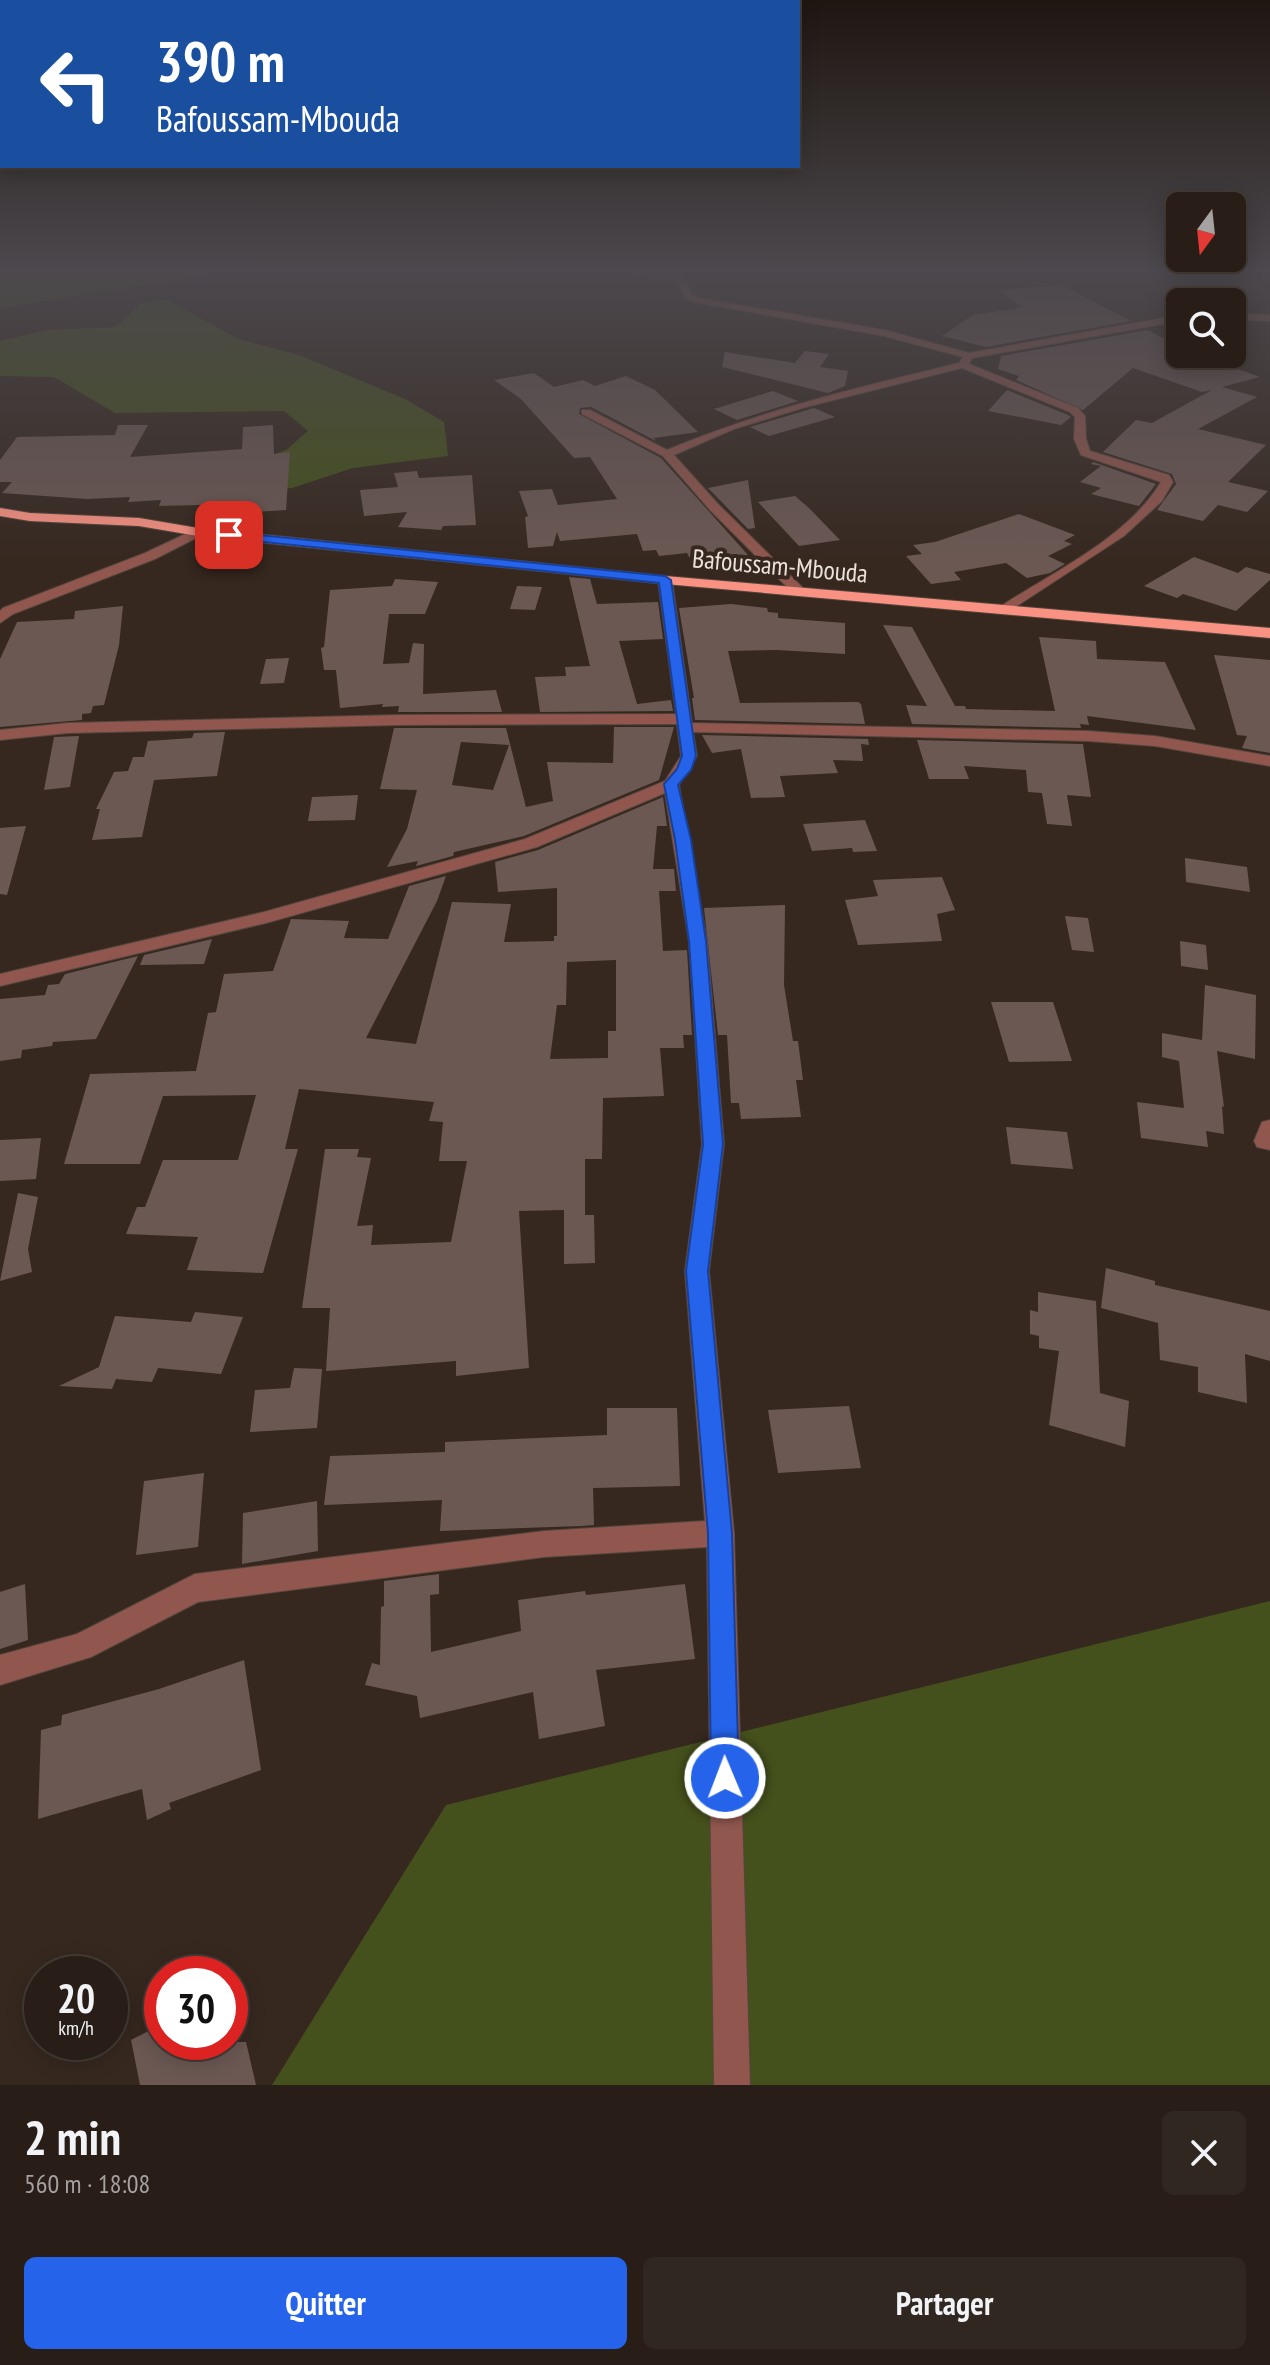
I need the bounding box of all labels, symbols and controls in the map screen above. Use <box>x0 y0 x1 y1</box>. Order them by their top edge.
text: 390 m <box>156 25 285 97</box>
icon: left <box>24 32 128 136</box>
text: Bafoussam-Mbouda <box>156 95 400 142</box>
north arrow <box>1166 192 1246 272</box>
map controls <box>1166 192 1246 368</box>
button: search <box>1166 288 1246 368</box>
pin <box>195 501 263 569</box>
icon: arrive <box>207 513 251 557</box>
street label: Bafoussam-Mbouda <box>691 541 869 590</box>
position arrow <box>683 1736 767 1820</box>
speed limit sign: 30 <box>144 1956 248 2060</box>
text: 20 <box>57 1972 95 2024</box>
text: km/h <box>58 2015 94 2041</box>
text: 2 min <box>24 2106 121 2168</box>
button: close <box>1162 2111 1246 2195</box>
text: 560 m · 18:08 <box>24 2167 150 2200</box>
button: Quitter <box>24 2257 627 2349</box>
button: Partager <box>643 2257 1246 2349</box>

